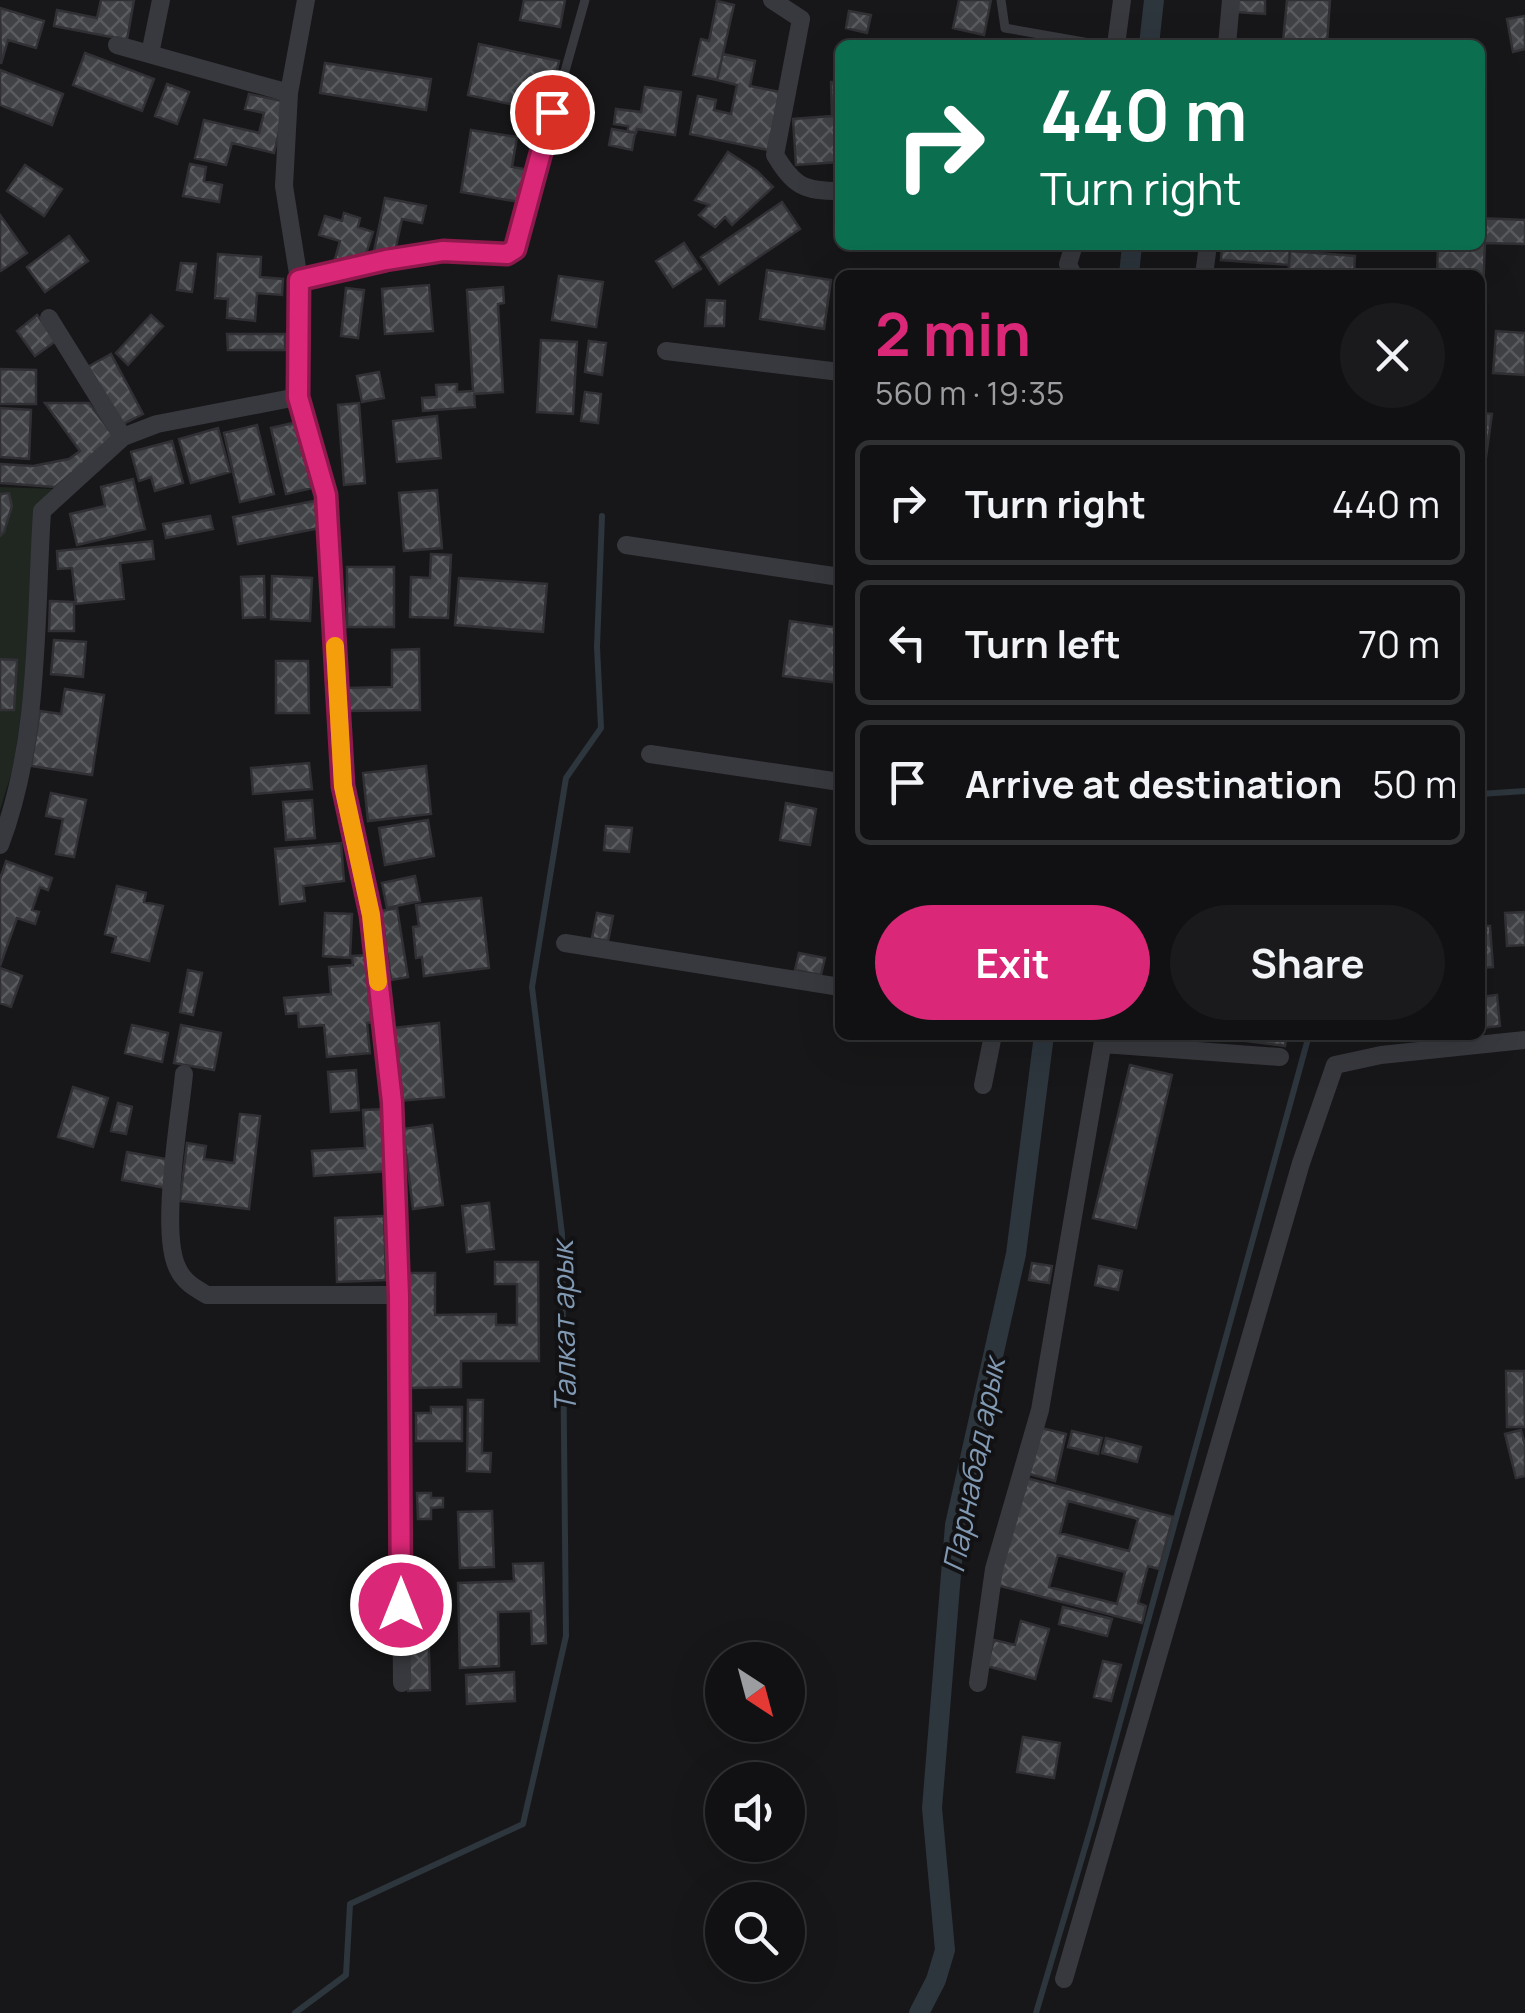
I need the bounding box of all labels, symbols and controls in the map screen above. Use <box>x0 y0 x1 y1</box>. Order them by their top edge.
text: 440 m <box>1040 66 1247 162</box>
pin <box>510 70 595 155</box>
icon: right <box>875 80 1005 210</box>
icon: arrive <box>525 85 580 140</box>
text: Turn right <box>1040 157 1241 219</box>
text: 2 min <box>875 292 1031 374</box>
button: close <box>1340 303 1445 408</box>
text: 560 m · 19:35 <box>875 371 1065 415</box>
icon: right <box>880 475 935 530</box>
text: Turn right <box>965 477 1146 529</box>
text: 440 m <box>1332 477 1440 529</box>
icon: left <box>880 615 935 670</box>
text: Turn left <box>965 617 1121 669</box>
text: 70 m <box>1358 617 1440 669</box>
icon: arrive <box>880 755 935 810</box>
text: Arrive at destination <box>965 757 1342 809</box>
text: 50 m <box>1372 757 1457 809</box>
button: Exit <box>875 905 1150 1020</box>
button: Share <box>1170 905 1445 1020</box>
water label: Талкат арык <box>541 1237 585 1413</box>
water label: Парнабад арык <box>932 1351 1015 1575</box>
position arrow <box>349 1553 453 1657</box>
north arrow <box>705 1642 805 1742</box>
map controls <box>705 1642 805 1982</box>
button: sound <box>705 1762 805 1862</box>
button: search <box>705 1882 805 1982</box>

